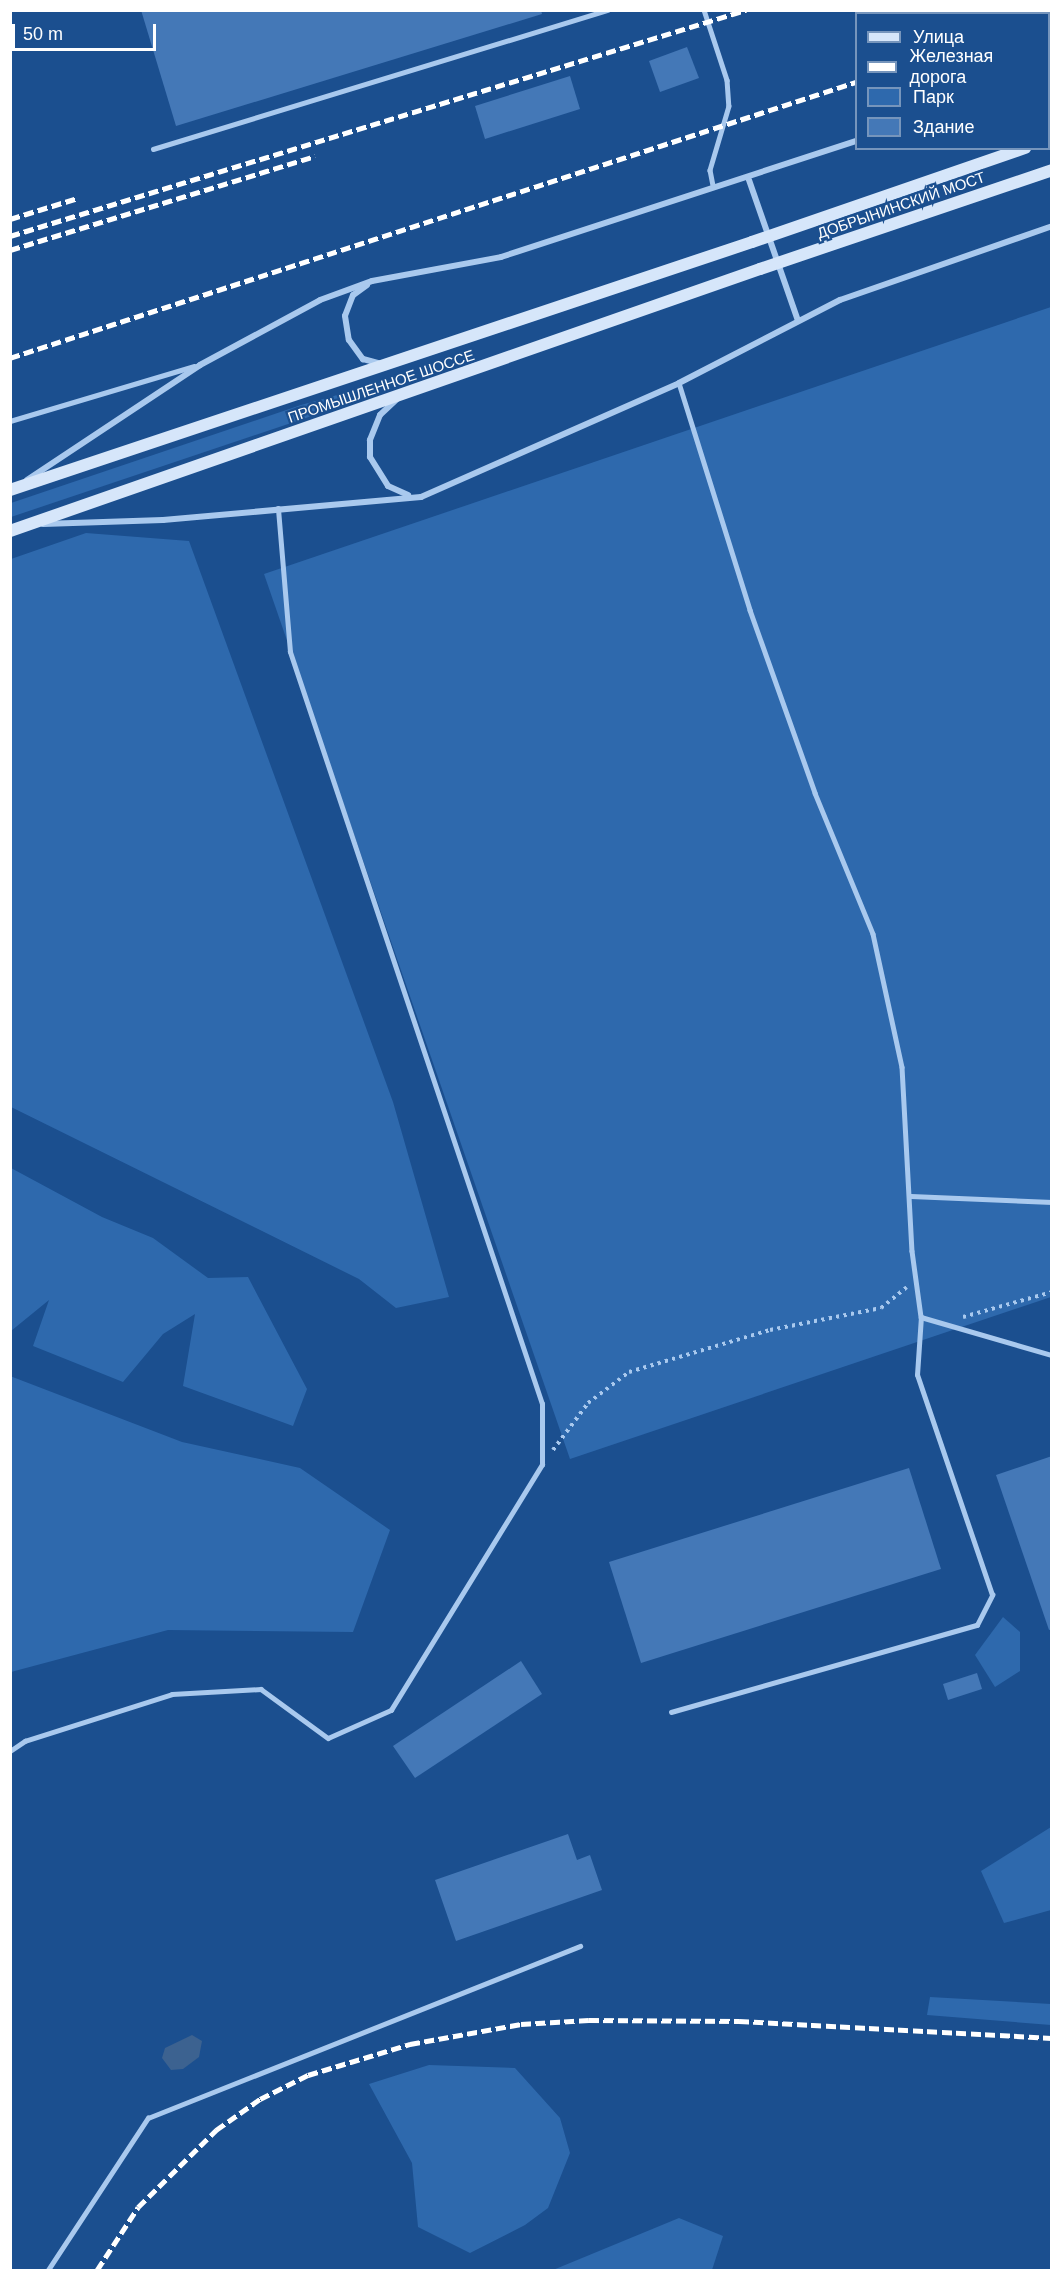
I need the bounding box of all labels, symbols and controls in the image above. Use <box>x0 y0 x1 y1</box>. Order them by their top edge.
scale bar <box>15 12 159 50</box>
legend <box>855 12 1050 150</box>
text: 50 m <box>23 24 63 44</box>
text: Улица <box>913 27 964 47</box>
text: Железная дорога <box>909 46 993 87</box>
text: Парк <box>913 87 954 107</box>
text: Здание <box>913 117 974 137</box>
street label: ДОБРЫНИНСКИЙ МОСТ <box>815 168 987 242</box>
street label: ПРОМЫШЛЕННОЕ ШОССЕ <box>285 346 477 426</box>

